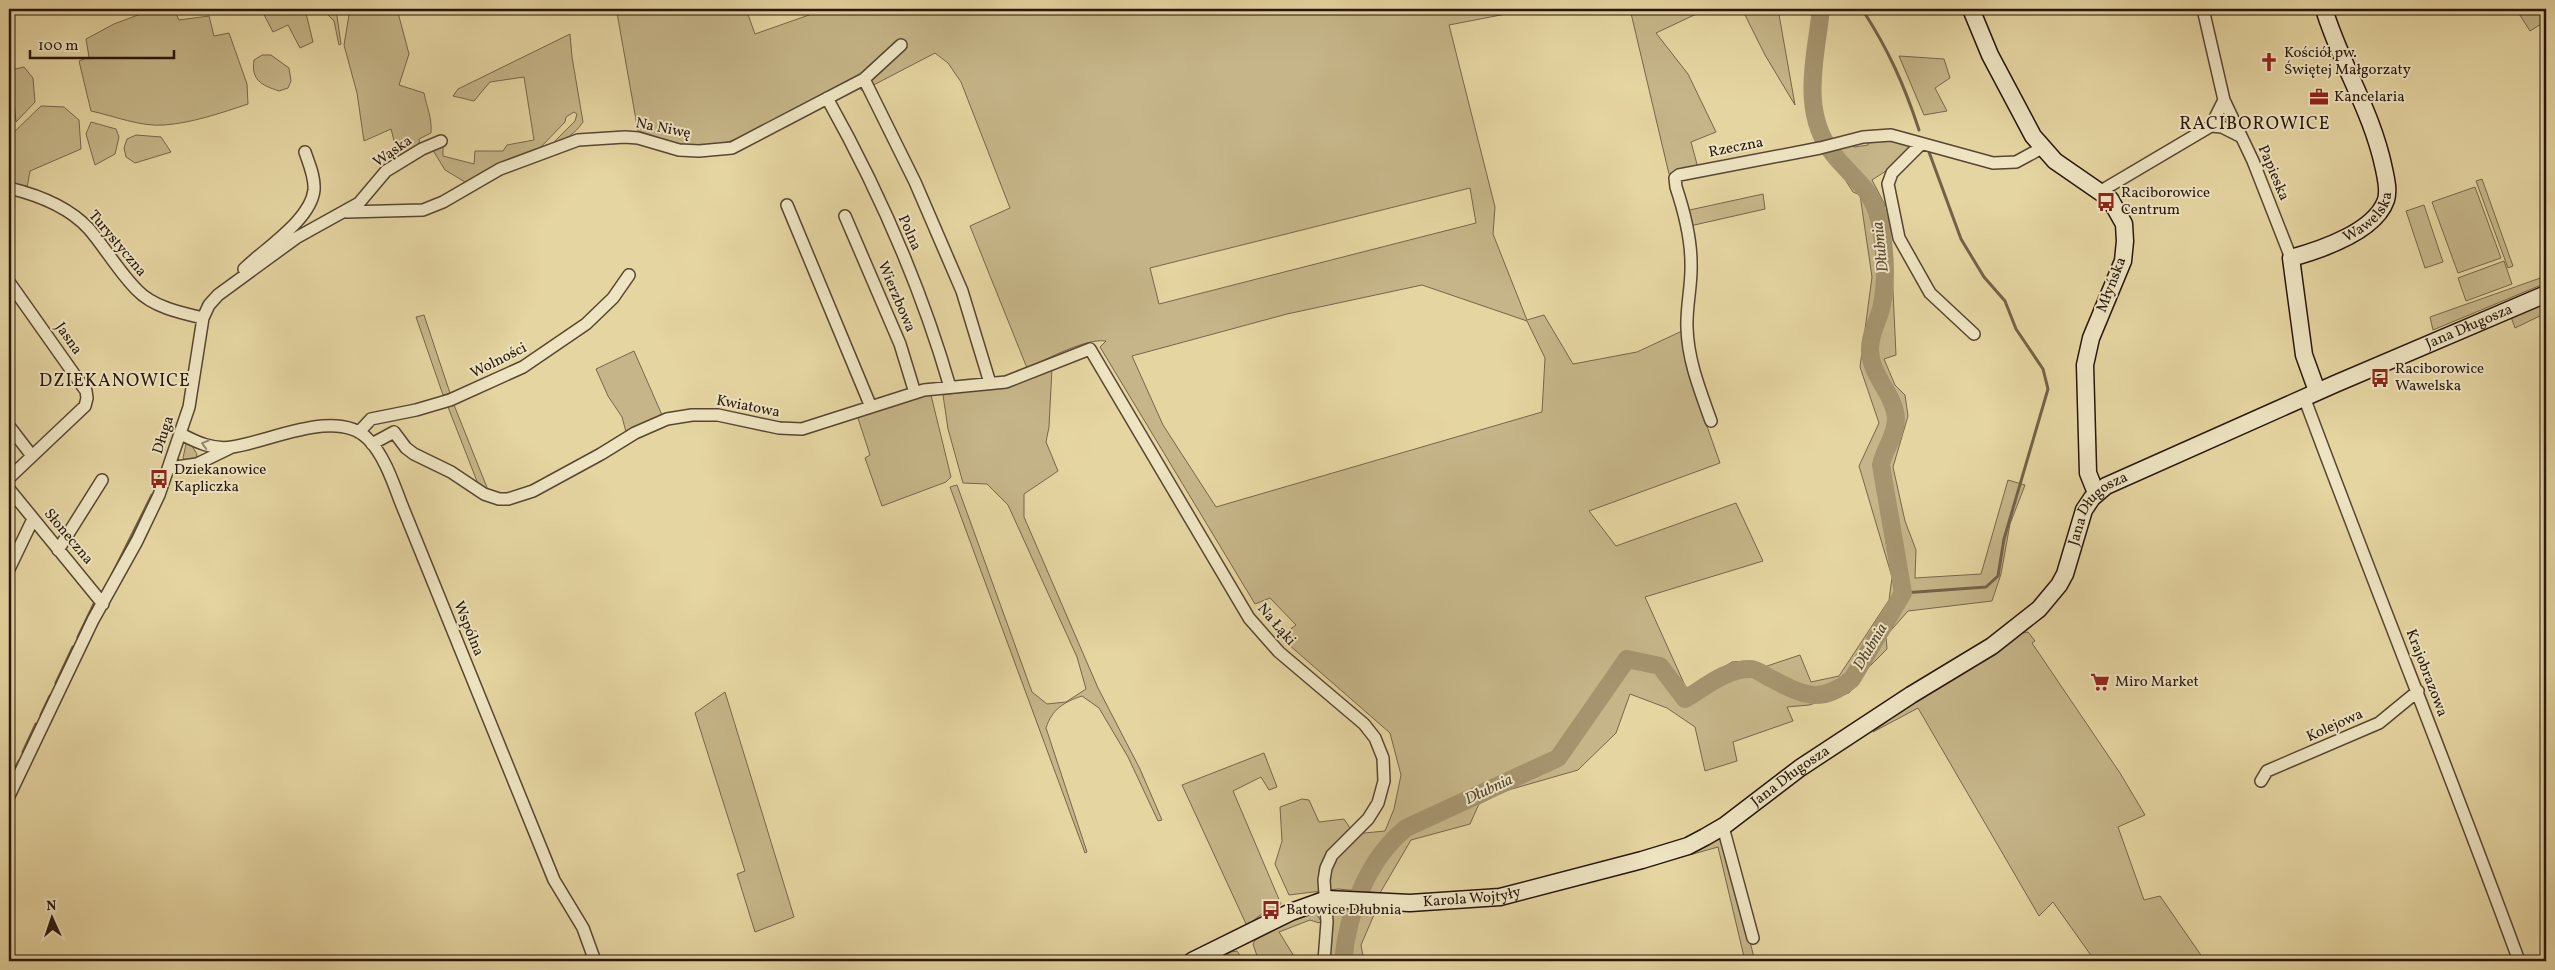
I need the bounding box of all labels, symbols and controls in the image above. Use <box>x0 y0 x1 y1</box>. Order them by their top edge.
scale bar <box>30 28 174 60</box>
text: 100 m <box>38 36 78 57</box>
place label: Kościół pw. Świętej Małgorzaty <box>2284 43 2411 81</box>
church icon: Kościół pw. Świętej Małgorzaty <box>2258 51 2280 73</box>
office icon: Kancelaria <box>2308 86 2330 108</box>
place label: Kancelaria <box>2334 87 2405 108</box>
district label: RACIBOROWICE <box>2179 112 2331 137</box>
street label: Na Niwę <box>634 113 692 145</box>
street label: Wąska <box>369 131 417 173</box>
street label: Rzeczna <box>1707 132 1765 164</box>
street label: Papieska <box>2252 142 2294 204</box>
place label: Raciborowice Centrum <box>2121 183 2210 221</box>
bus stop icon: Raciborowice Centrum <box>2095 191 2117 213</box>
street label: Wawelska <box>2339 191 2398 248</box>
street label: Turystyczna <box>83 206 151 282</box>
street label: Polna <box>892 212 926 254</box>
water label: Dłubnia <box>1867 220 1895 273</box>
street label: Młyńska <box>2092 254 2132 316</box>
street label: Wierzbowa <box>872 258 920 336</box>
street label: Jana Długosza <box>2422 299 2516 355</box>
street label: Jasna <box>49 319 87 359</box>
street label: Wolności <box>467 338 531 384</box>
place label: Raciborowice Wawelska <box>2395 359 2484 397</box>
bus stop icon: Raciborowice Wawelska <box>2369 367 2391 389</box>
district label: DZIEKANOWICE <box>39 369 191 394</box>
street label: Kwiatowa <box>714 391 782 423</box>
street label: Długa <box>148 413 180 457</box>
one-way arrow <box>201 440 209 450</box>
place label: Dziekanowice Kapliczka <box>174 460 266 498</box>
street label: Jana Długosza <box>2063 467 2131 548</box>
bus stop icon: Dziekanowice Kapliczka <box>148 468 170 490</box>
street label: Słoneczna <box>38 504 98 570</box>
street label: Wspólna <box>447 598 489 660</box>
street label: Na Łąki <box>1252 599 1300 651</box>
water label: Dłubnia <box>1848 619 1894 674</box>
street label: Krajobrazowa <box>2400 626 2452 720</box>
supermarket icon: Miro Market <box>2089 671 2111 693</box>
place label: Miro Market <box>2115 672 2199 693</box>
street label: Kolejowa <box>2303 704 2367 748</box>
street label: Jana Długosza <box>1747 741 1834 812</box>
water label: Dłubnia <box>1461 769 1517 811</box>
street label: Karola Wojtyły <box>1422 881 1523 913</box>
north arrow <box>28 892 78 942</box>
text: N <box>46 897 57 916</box>
bus stop icon: Batowice Dłubnia <box>1260 899 1282 921</box>
place label: Batowice Dłubnia <box>1286 900 1402 921</box>

